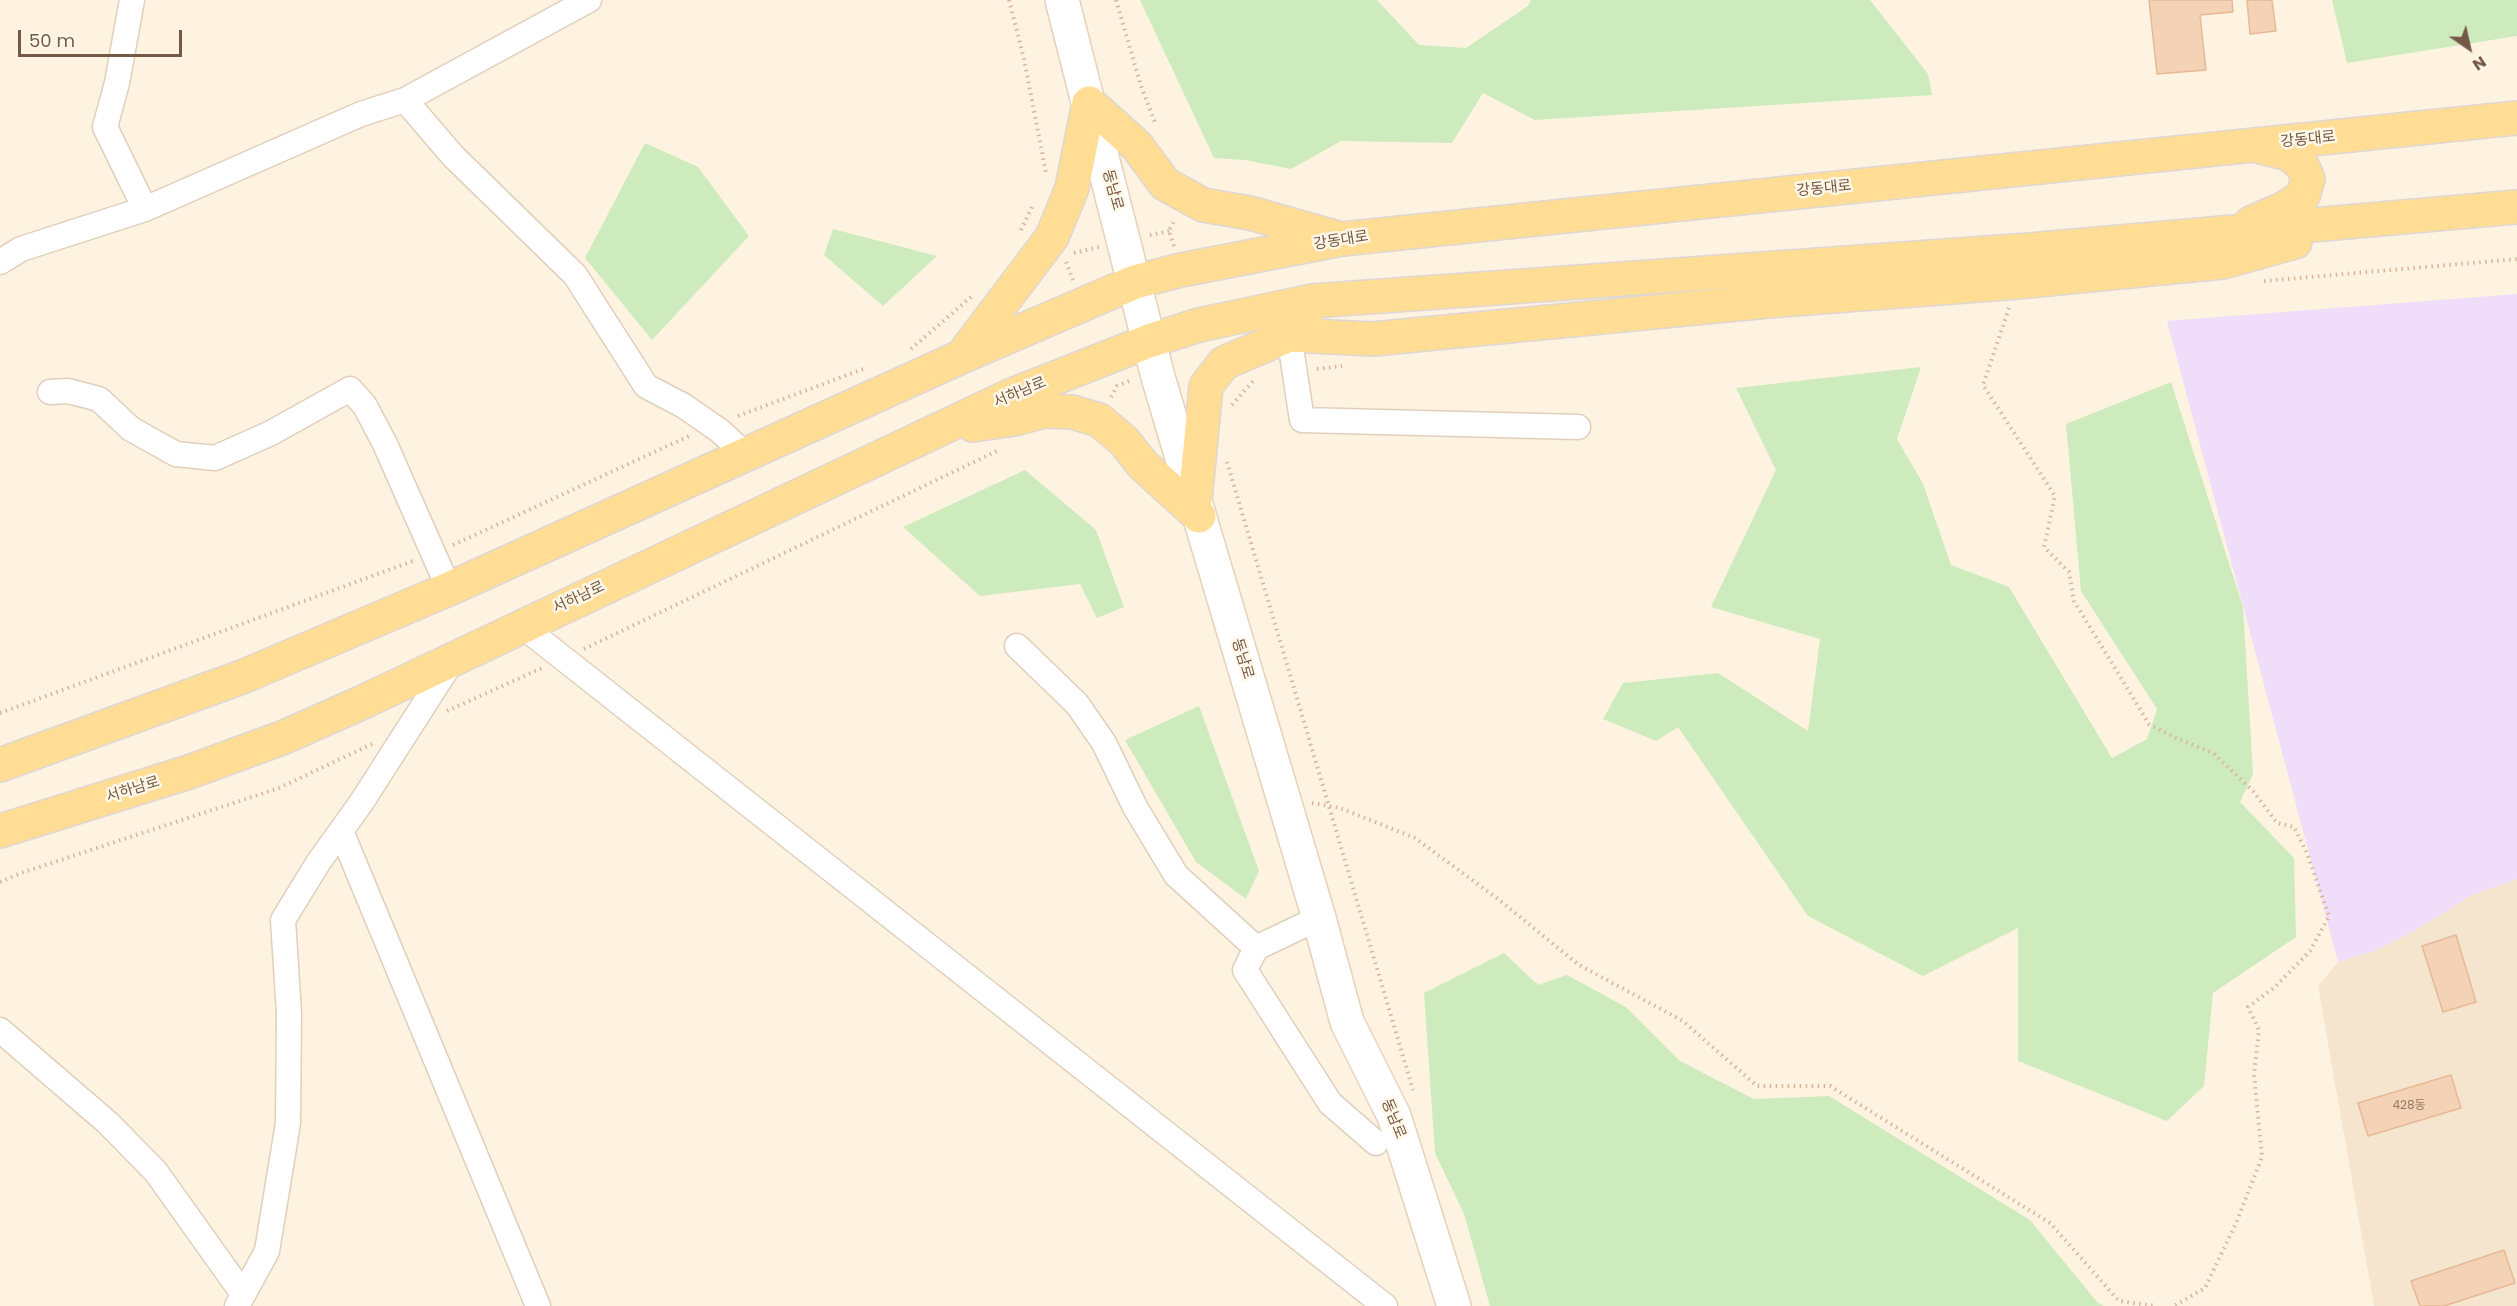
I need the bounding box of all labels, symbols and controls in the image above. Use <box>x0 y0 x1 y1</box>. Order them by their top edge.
scale bar <box>21 18 184 56</box>
north arrow <box>2439 18 2499 78</box>
text: 50 m <box>29 28 75 53</box>
text: N <box>2468 50 2491 76</box>
street label: 강동대로 <box>2280 128 2336 152</box>
street label: 동남로 <box>1098 168 1126 212</box>
street label: 강동대로 <box>1796 177 1852 201</box>
street label: 강동대로 <box>1312 228 1370 254</box>
street label: 서하남로 <box>991 374 1049 412</box>
street label: 서하남로 <box>550 578 608 618</box>
street label: 동남로 <box>1227 637 1257 681</box>
street label: 서하남로 <box>104 773 162 807</box>
street label: 동남로 <box>1377 1096 1409 1142</box>
house number: 428동 <box>2392 1099 2426 1113</box>

